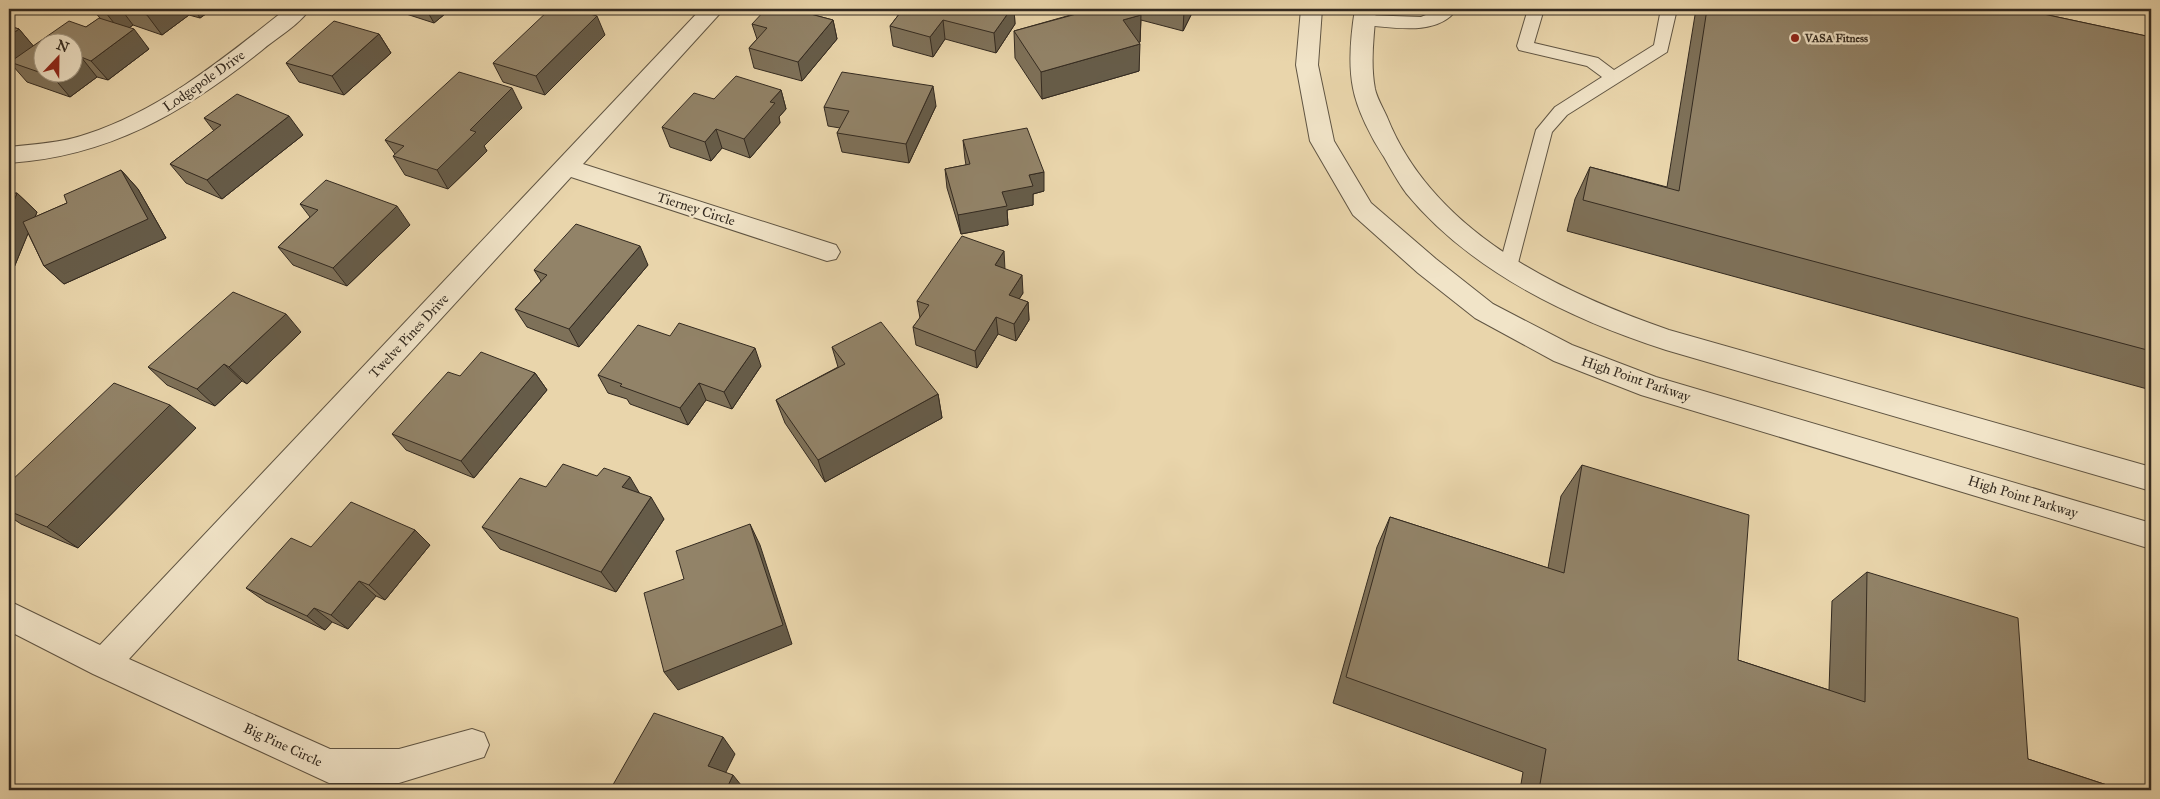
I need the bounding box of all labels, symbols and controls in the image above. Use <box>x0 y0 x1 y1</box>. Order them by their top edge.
north arrow <box>32 32 82 82</box>
marker: VASA Fitness <box>1789 32 1801 44</box>
place label: VASA Fitness <box>1804 32 1868 45</box>
text: N <box>54 36 71 57</box>
street label: Lodgepole Drive <box>160 46 248 115</box>
street label: Tierney Circle <box>655 188 737 230</box>
street label: Twelve Pines Drive <box>366 290 453 382</box>
street label: High Point Parkway <box>1579 352 1693 406</box>
street label: High Point Parkway <box>1966 472 2081 522</box>
street label: Big Pine Circle <box>241 719 325 771</box>

